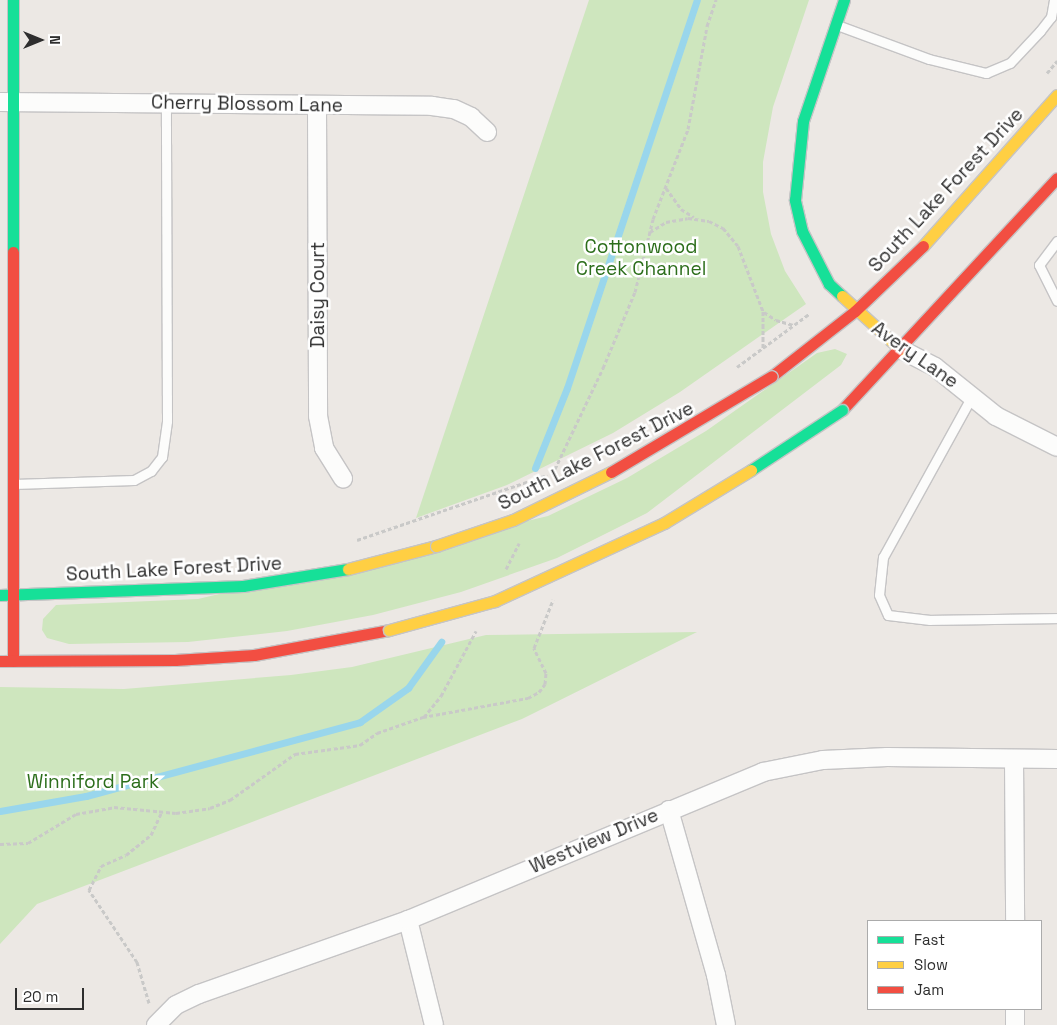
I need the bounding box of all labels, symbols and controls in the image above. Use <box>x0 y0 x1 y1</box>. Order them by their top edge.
north arrow <box>15 15 65 65</box>
text: N <box>46 35 64 45</box>
street label: Cherry Blossom Lane <box>151 91 343 117</box>
street label: South Lake Forest Drive <box>864 103 1028 277</box>
park label: Cottonwood Creek Channel <box>576 236 706 280</box>
street label: Daisy Court <box>307 242 329 348</box>
street label: Avery Lane <box>867 317 963 393</box>
street label: South Lake Forest Drive <box>494 397 698 515</box>
street label: South Lake Forest Drive <box>65 552 283 586</box>
park label: Winniford Park <box>27 771 159 793</box>
street label: Westview Drive <box>526 804 662 878</box>
legend <box>867 920 1042 1010</box>
text: Fast <box>914 930 945 949</box>
text: Slow <box>914 955 948 974</box>
scale bar <box>18 978 86 1010</box>
text: Jam <box>914 980 944 999</box>
text: 20 m <box>23 987 58 1006</box>

